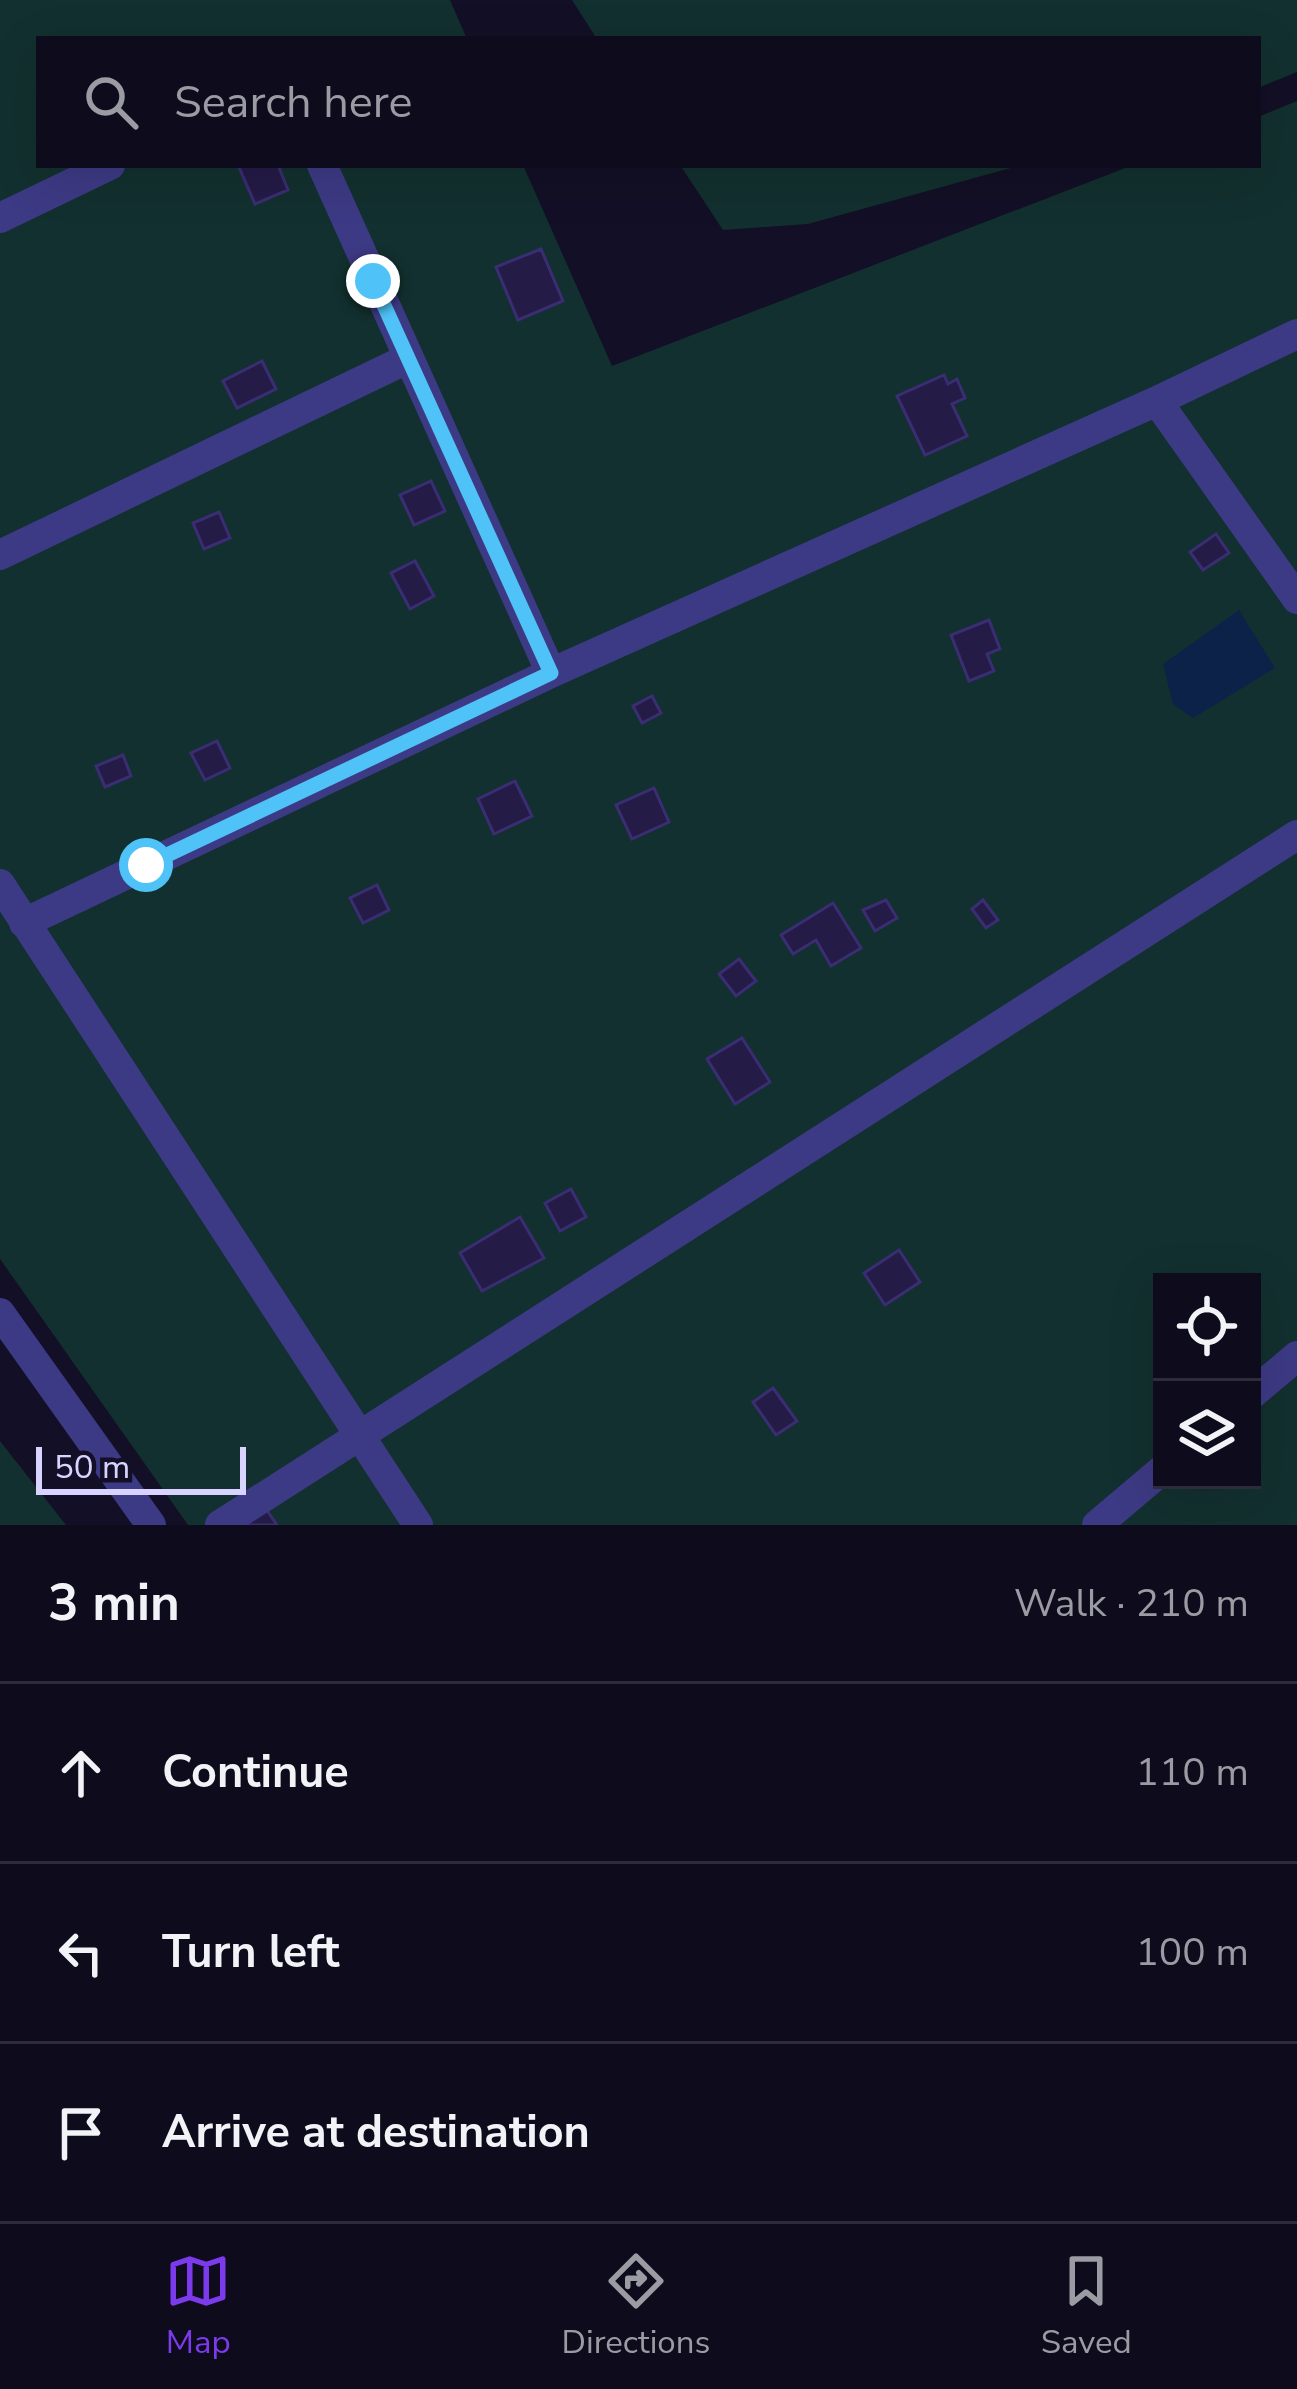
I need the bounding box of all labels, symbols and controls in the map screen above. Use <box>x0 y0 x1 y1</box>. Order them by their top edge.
search box <box>36 36 1261 168</box>
icon: search <box>78 69 144 135</box>
text: Search here <box>174 72 413 133</box>
route end <box>346 254 400 308</box>
route start <box>119 838 173 892</box>
map controls <box>1153 1273 1261 1489</box>
button: locate <box>1153 1273 1261 1381</box>
button: layers <box>1153 1381 1261 1489</box>
scale bar <box>36 1441 246 1494</box>
text: 50 m <box>54 1445 130 1490</box>
text: 3 min <box>48 1568 180 1638</box>
text: Walk · 210 m <box>1014 1577 1249 1630</box>
icon: ahead <box>48 1740 114 1806</box>
text: Continue <box>162 1742 349 1803</box>
text: 110 m <box>1135 1746 1249 1799</box>
icon: left <box>48 1920 114 1986</box>
text: Turn left <box>162 1922 340 1983</box>
text: 100 m <box>1135 1926 1249 1979</box>
icon: arrive <box>48 2100 114 2166</box>
text: Arrive at destination <box>162 2102 590 2163</box>
tab: Map <box>165 2248 231 2365</box>
tab: Directions <box>562 2248 710 2365</box>
tab: Saved <box>1041 2248 1132 2365</box>

